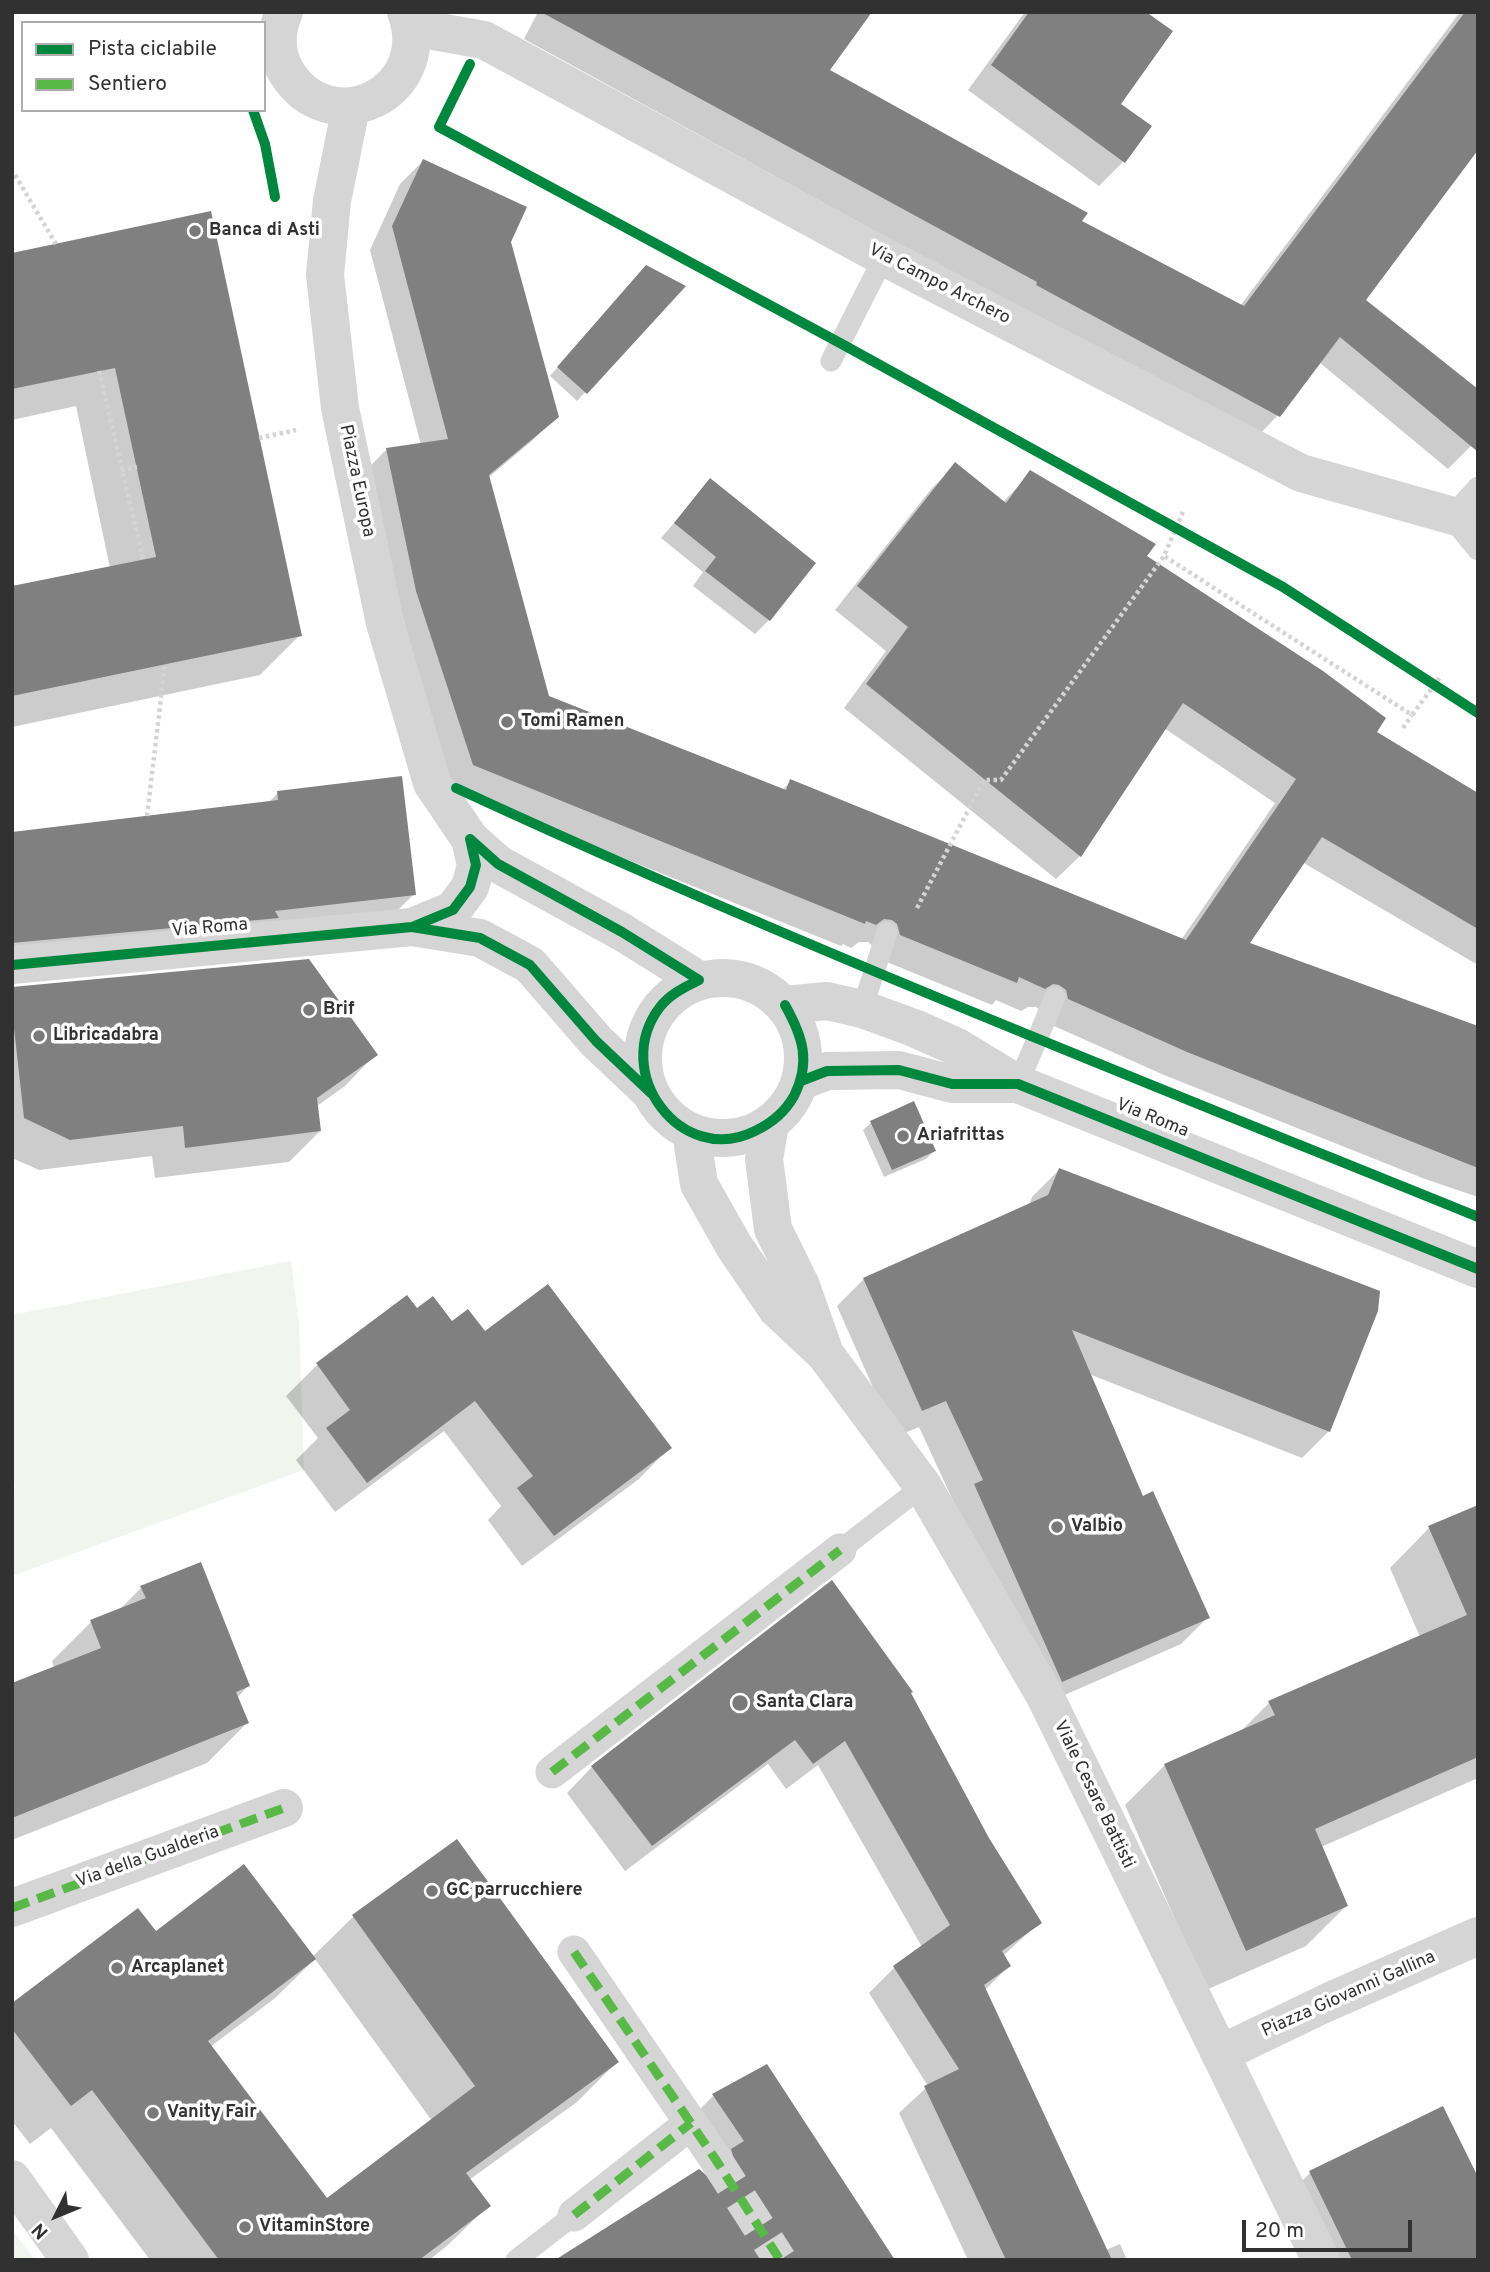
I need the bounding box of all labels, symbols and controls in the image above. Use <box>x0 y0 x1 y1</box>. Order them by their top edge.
legend <box>21 21 266 112</box>
text: Pista ciclabile <box>88 36 217 63</box>
text: Sentiero <box>88 71 167 98</box>
place label: Banca di Asti <box>209 220 320 242</box>
marker: Banca di Asti <box>187 223 203 239</box>
street label: Via Campo Archero <box>865 240 1013 330</box>
street label: Piazza Europa <box>334 423 378 539</box>
place label: Tomi Ramen <box>521 711 624 733</box>
marker: Tomi Ramen <box>499 714 515 730</box>
street label: Via Roma <box>171 915 249 943</box>
place label: Brif <box>323 999 354 1021</box>
marker: Brif <box>301 1002 317 1018</box>
place label: Libricadabra <box>53 1025 159 1047</box>
marker: Libricadabra <box>31 1028 47 1044</box>
street label: Via Roma <box>1113 1095 1191 1143</box>
place label: Ariafrittas <box>917 1125 1005 1147</box>
marker: Ariafrittas <box>895 1128 911 1144</box>
place label: Valbio <box>1071 1516 1123 1538</box>
marker: Valbio <box>1049 1519 1065 1535</box>
place label: Santa Clara <box>756 1692 853 1714</box>
marker: Santa Clara <box>730 1693 750 1713</box>
street label: Viale Cesare Battisti <box>1048 1717 1138 1873</box>
street label: Via della Gualderia <box>74 1822 222 1894</box>
place label: GC parrucchiere <box>446 1880 582 1902</box>
marker: GC parrucchiere <box>424 1883 440 1899</box>
street label: Piazza Giovanni Gallina <box>1259 1947 1439 2043</box>
place label: Arcaplanet <box>131 1957 224 1979</box>
marker: Arcaplanet <box>109 1960 125 1976</box>
place label: Vanity Fair <box>167 2102 257 2124</box>
marker: Vanity Fair <box>145 2105 161 2121</box>
north arrow <box>21 2181 91 2251</box>
scale bar <box>1245 2206 1415 2250</box>
place label: VitaminStore <box>259 2216 370 2238</box>
text: N <box>27 2217 54 2243</box>
text: 20 m <box>1255 2218 1304 2245</box>
marker: VitaminStore <box>237 2219 253 2235</box>

